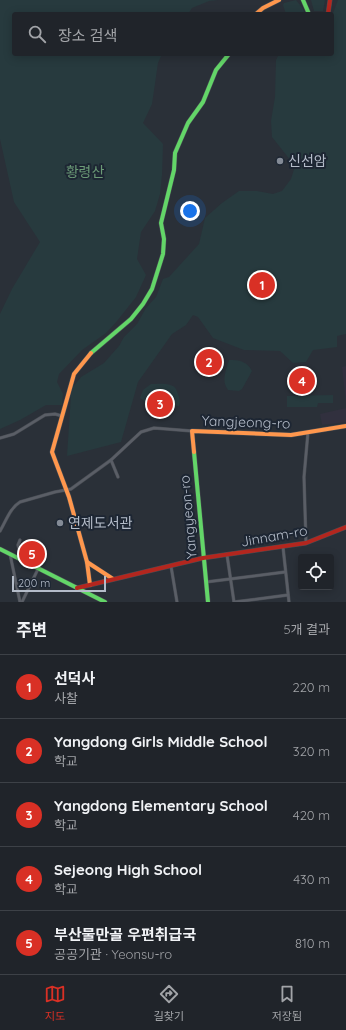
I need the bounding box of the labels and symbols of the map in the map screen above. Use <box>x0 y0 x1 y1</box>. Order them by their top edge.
place label: 신선암 <box>288 152 327 170</box>
marker: 신선암 <box>275 156 285 166</box>
park label: 황령산 <box>66 163 104 181</box>
your location <box>180 201 200 221</box>
pin: 1 <box>249 270 275 300</box>
pin: 2 <box>196 347 222 377</box>
pin: 4 <box>289 366 315 396</box>
pin: 3 <box>147 389 173 419</box>
street label: Yangjeong-ro <box>201 411 291 433</box>
street label: Yangyeon-ro <box>175 474 201 560</box>
place label: 연제도서관 <box>68 514 133 532</box>
marker: 연제도서관 <box>55 518 65 528</box>
street label: Jinnam-ro <box>239 521 309 551</box>
pin: 5 <box>19 539 45 569</box>
scale bar <box>12 574 106 593</box>

